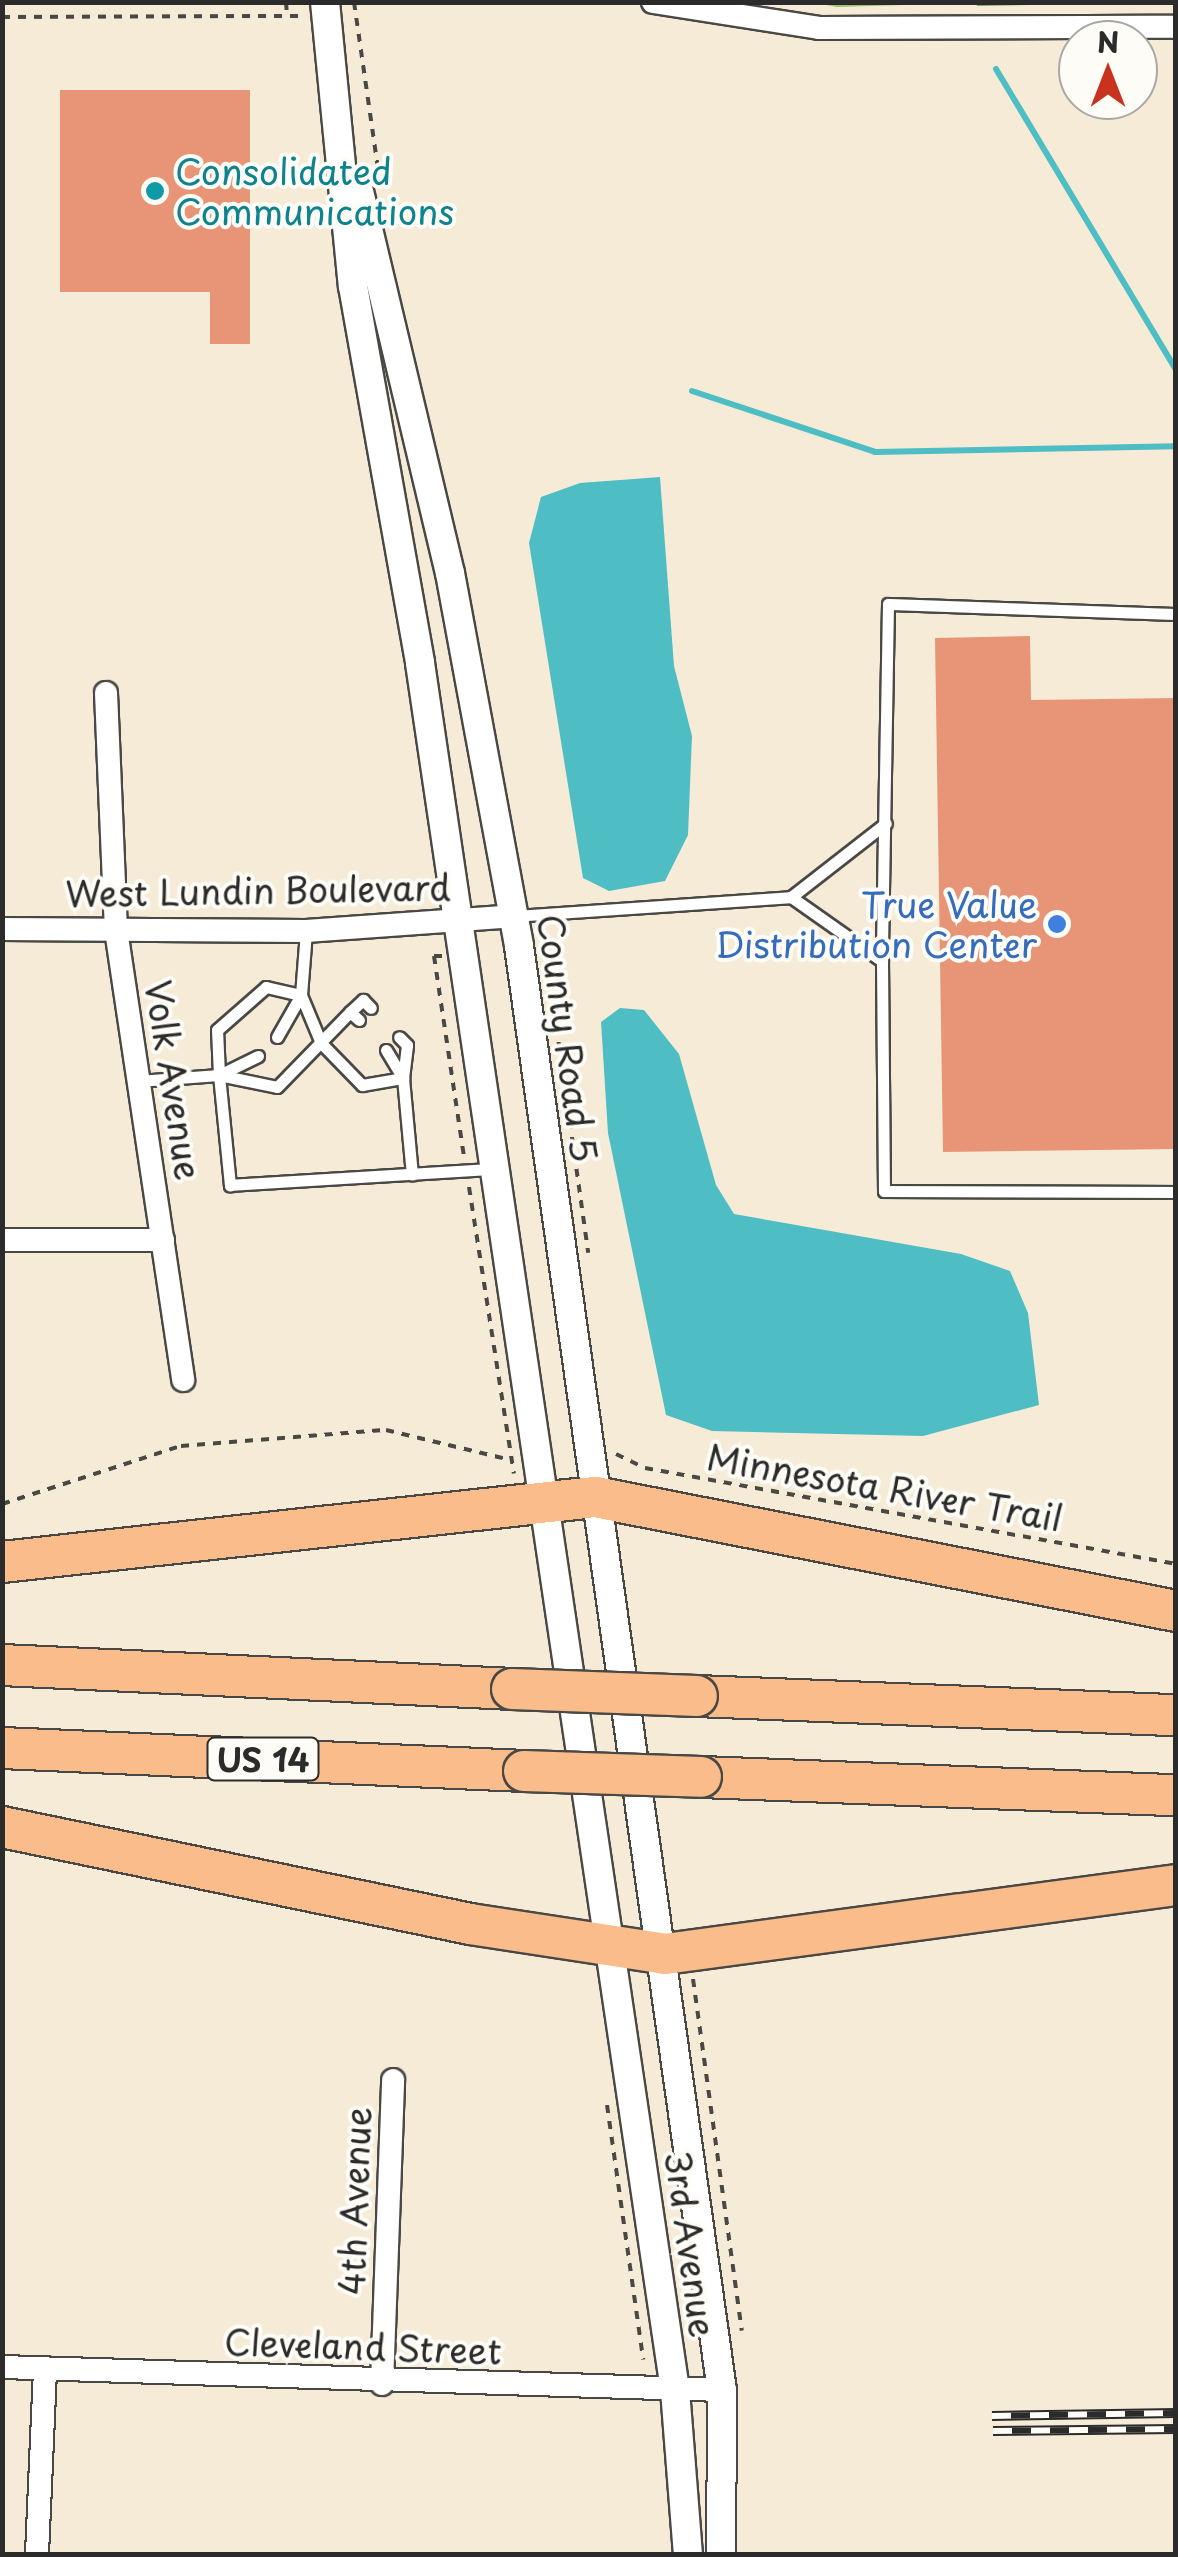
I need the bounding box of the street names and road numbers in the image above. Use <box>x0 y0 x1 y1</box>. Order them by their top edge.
street label: West Lundin Boulevard <box>65 866 451 914</box>
street label: County Road 5 <box>530 911 606 1165</box>
street label: Volk Avenue <box>137 977 211 1183</box>
street label: Minnesota River Trail <box>702 1435 1068 1539</box>
road number: US 14 <box>206 1732 320 1786</box>
street label: 4th Avenue <box>330 2106 378 2296</box>
street label: 3rd Avenue <box>657 2147 725 2341</box>
street label: Cleveland Street <box>224 2320 502 2372</box>

